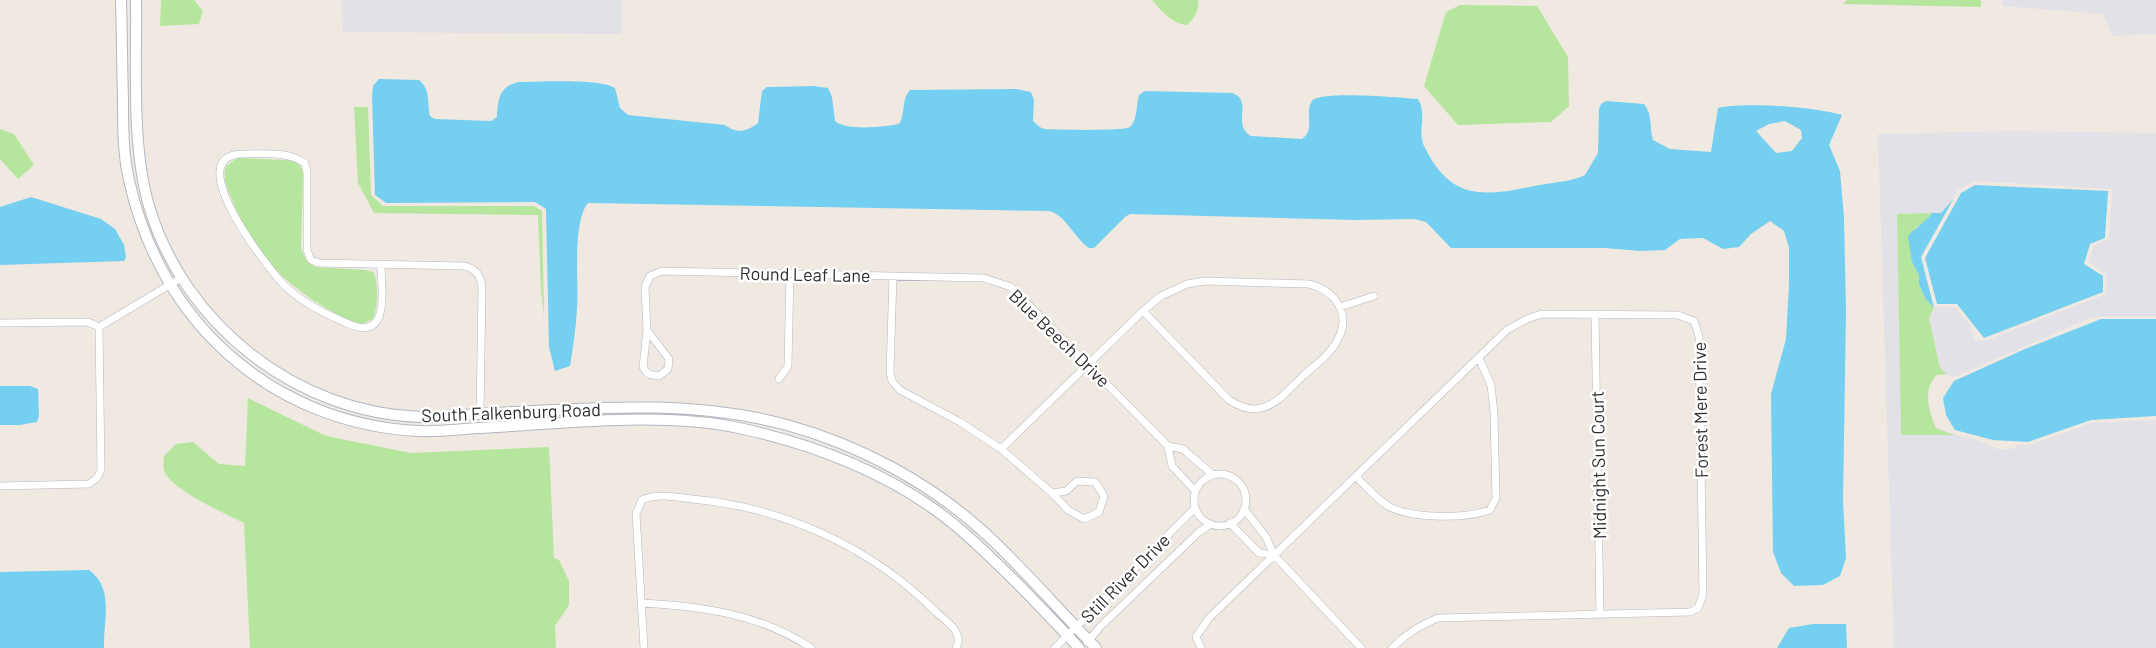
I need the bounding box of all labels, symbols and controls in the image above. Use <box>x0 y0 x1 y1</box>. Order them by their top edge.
street label: Round Leaf Lane <box>739 262 871 286</box>
street label: Blue Beech Drive <box>1005 284 1115 392</box>
street label: Forest Mere Drive <box>1688 342 1712 478</box>
street label: Midnight Sun Court <box>1586 391 1610 539</box>
street label: South Falkenburg Road <box>421 398 601 426</box>
street label: Still River Drive <box>1076 529 1174 627</box>

